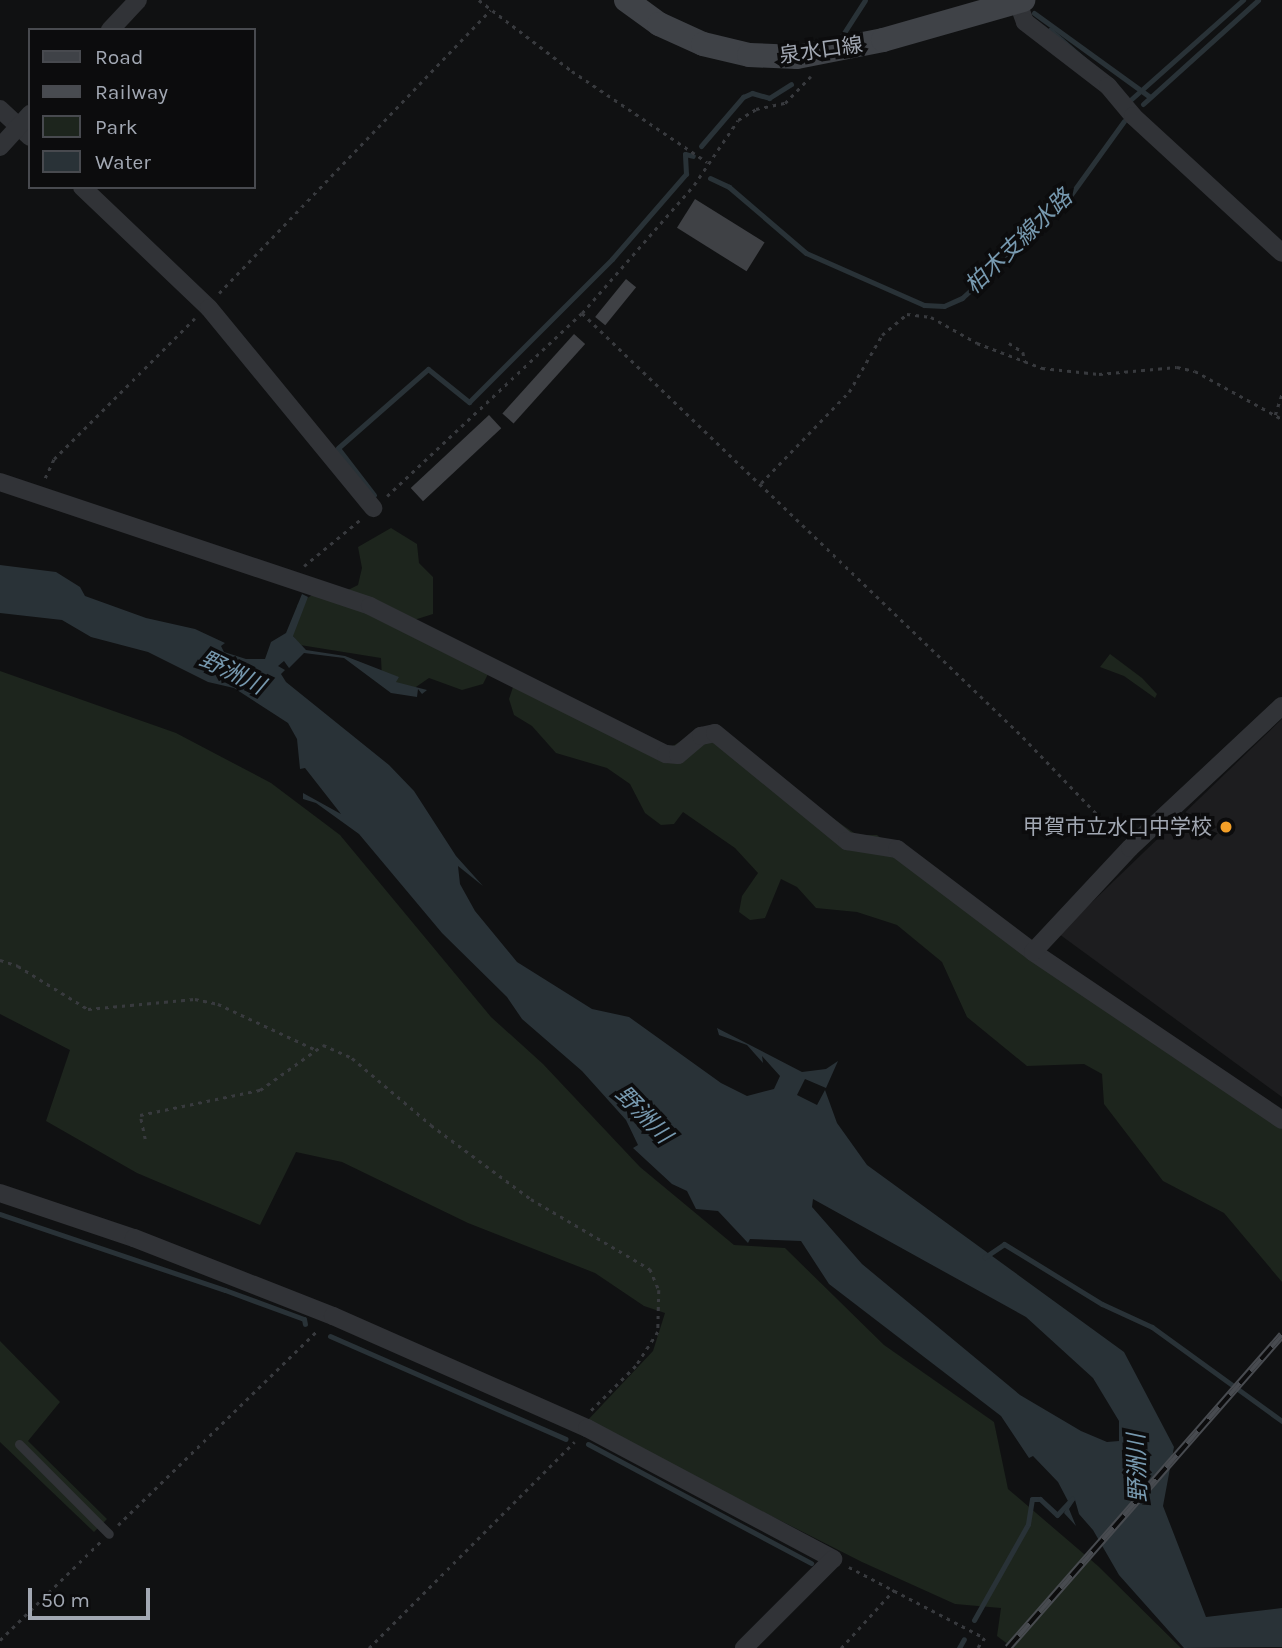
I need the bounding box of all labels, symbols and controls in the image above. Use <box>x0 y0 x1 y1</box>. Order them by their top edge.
legend <box>28 28 256 189</box>
street label: 泉水口線 <box>778 32 864 68</box>
text: Road <box>95 45 143 69</box>
text: Railway <box>95 80 168 104</box>
text: Park <box>95 115 138 139</box>
text: Water <box>95 150 151 174</box>
water label: 柏木支線水路 <box>960 184 1078 300</box>
water label: 野洲川 <box>195 645 269 701</box>
place label: 甲賀市立水口中学校 <box>1023 814 1212 840</box>
marker: 甲賀市立水口中学校 <box>1218 819 1234 835</box>
water label: 野洲川 <box>609 1081 677 1149</box>
water label: 野洲川 <box>1123 1433 1153 1503</box>
scale bar <box>32 1574 154 1618</box>
text: 50 m <box>41 1588 90 1612</box>

